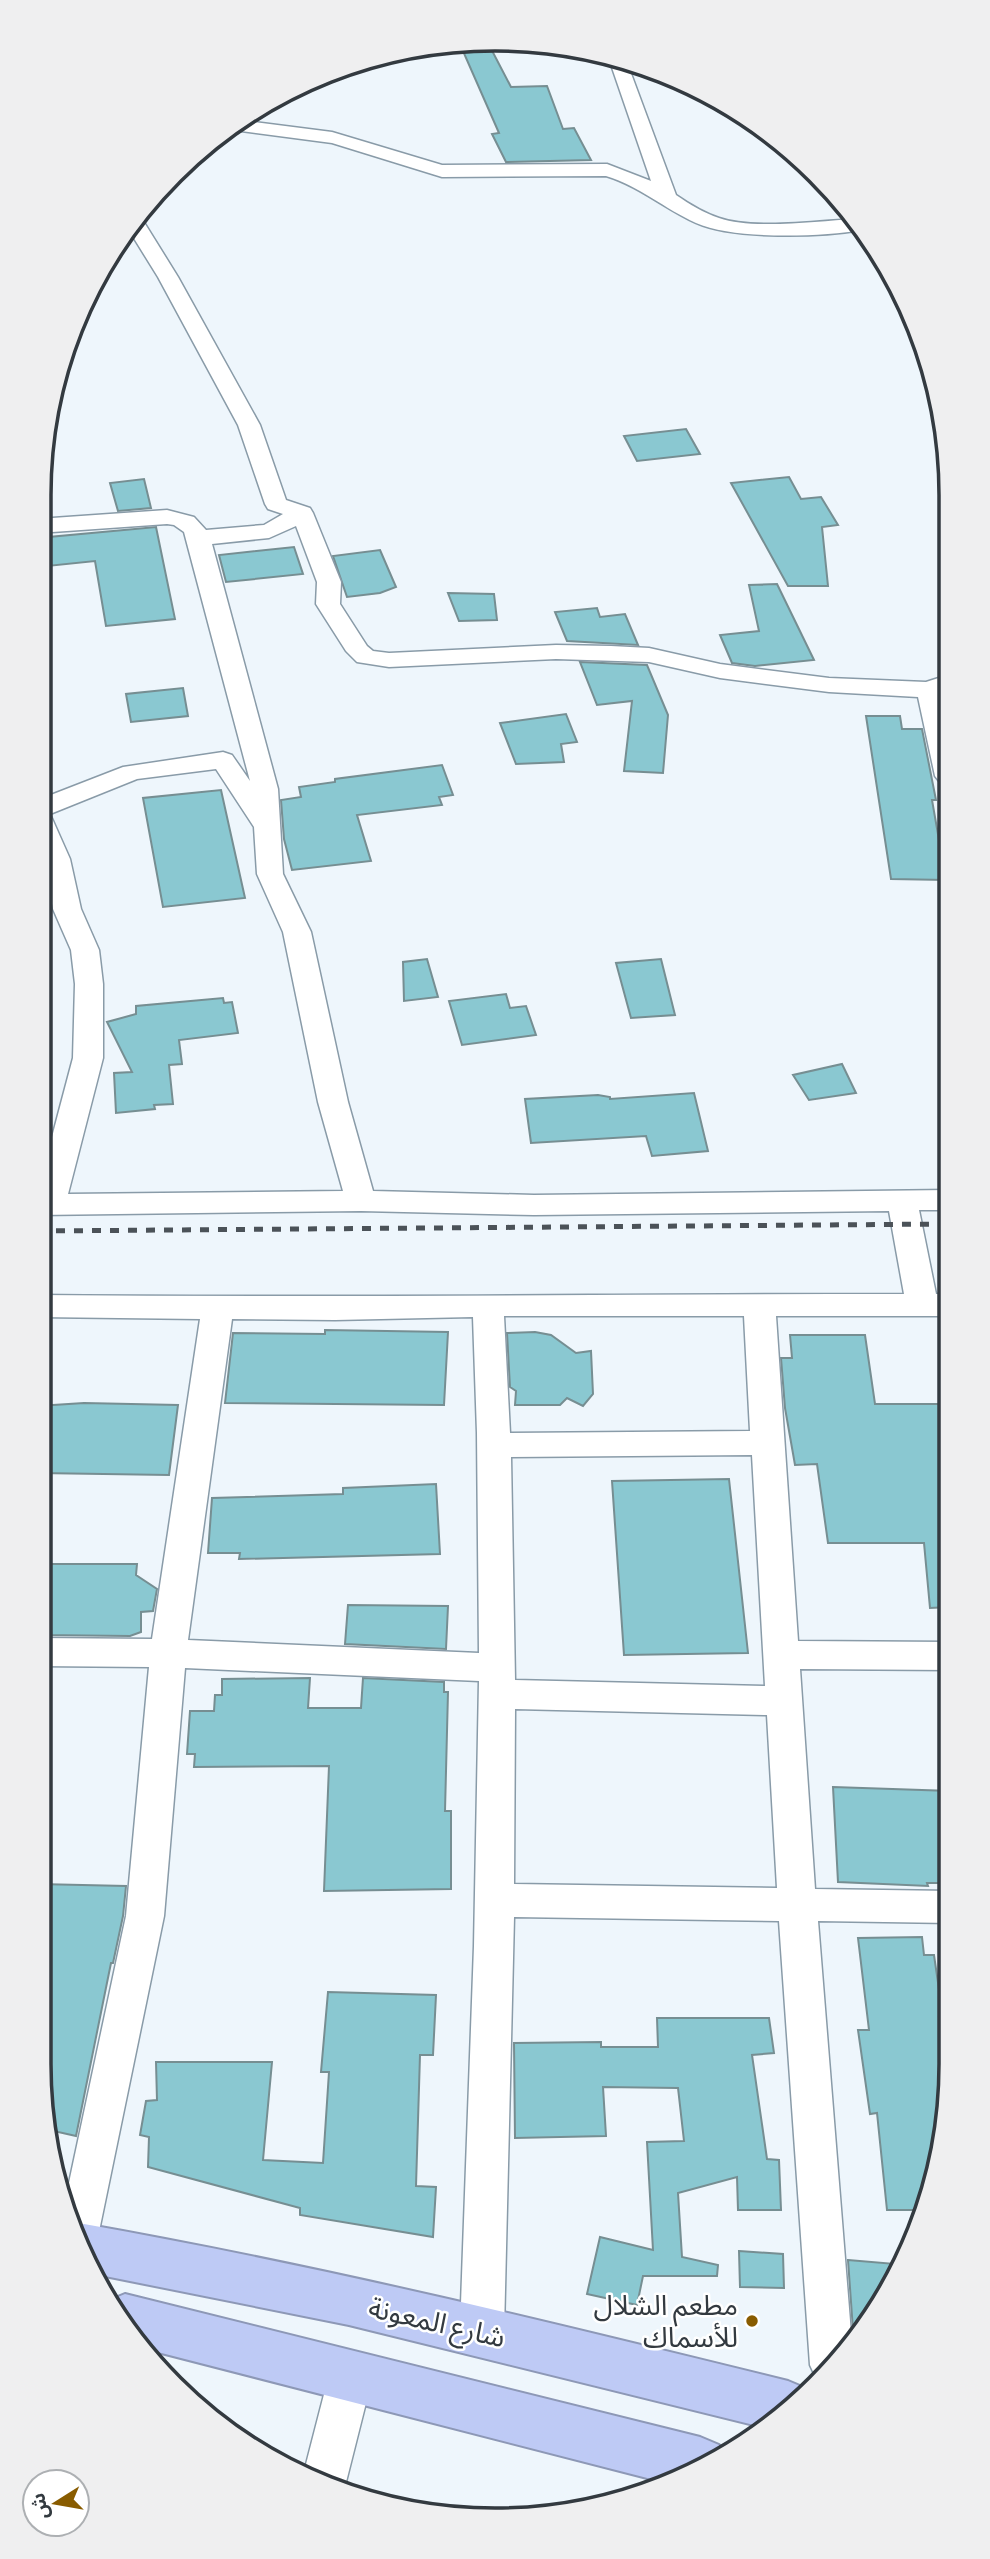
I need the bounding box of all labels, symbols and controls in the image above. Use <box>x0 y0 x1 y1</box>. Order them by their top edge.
place label: مطعم الشلال للأسماك <box>594 2285 738 2355</box>
street label: شارع المعونة <box>364 2287 509 2358</box>
marker: مطعم الشلال للأسماك <box>744 2313 760 2329</box>
north arrow <box>21 2468 91 2538</box>
text: ش <box>24 2491 55 2522</box>

